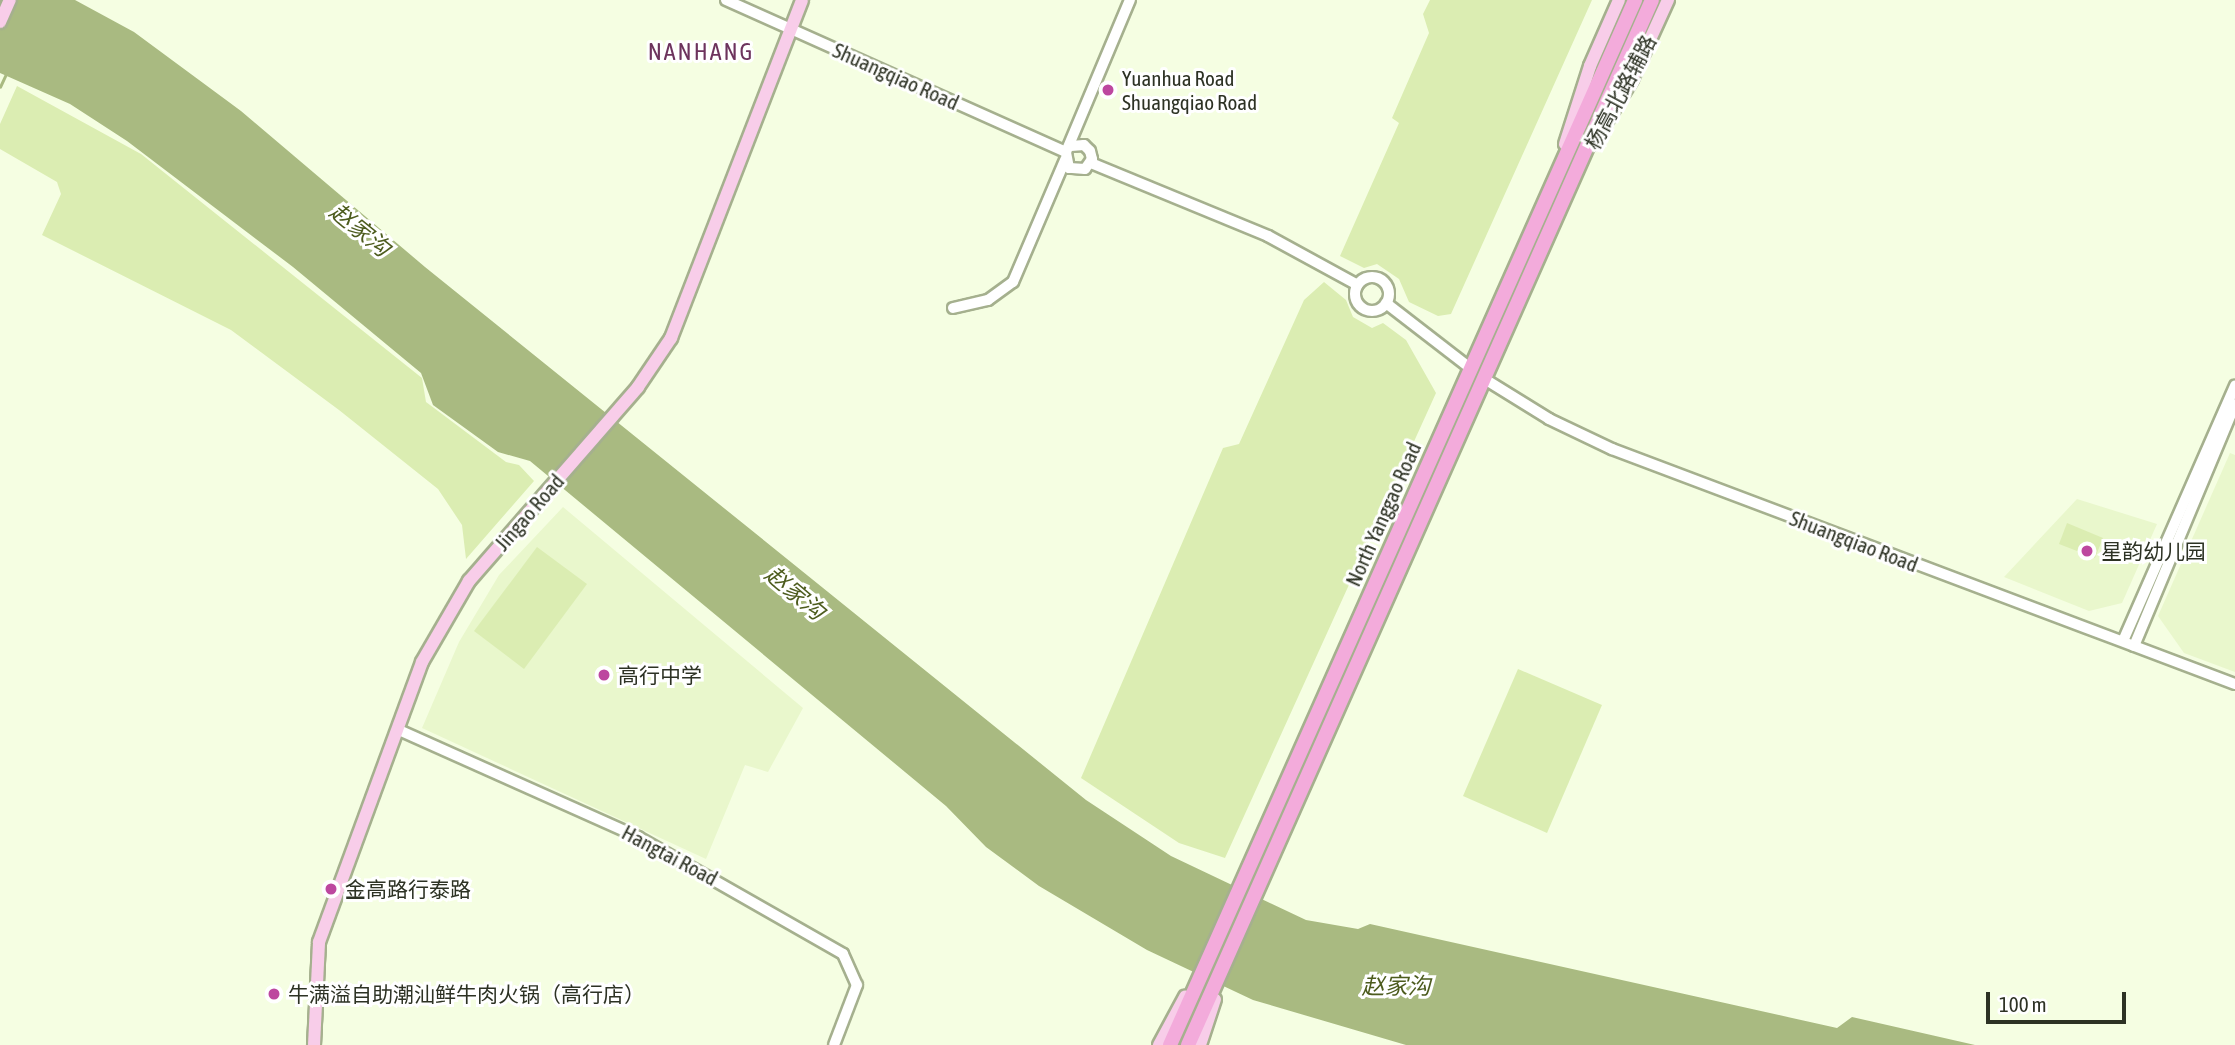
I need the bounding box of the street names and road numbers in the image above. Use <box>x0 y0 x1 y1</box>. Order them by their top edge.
street label: 杨高北路辅路 <box>1579 30 1661 154</box>
street label: Shuangqiao Road <box>829 37 963 115</box>
street label: North Yanggao Road <box>1340 438 1426 590</box>
street label: Jingao Road <box>489 469 569 555</box>
street label: Shuangqiao Road <box>1786 505 1922 577</box>
street label: Hangtai Road <box>618 819 722 891</box>

